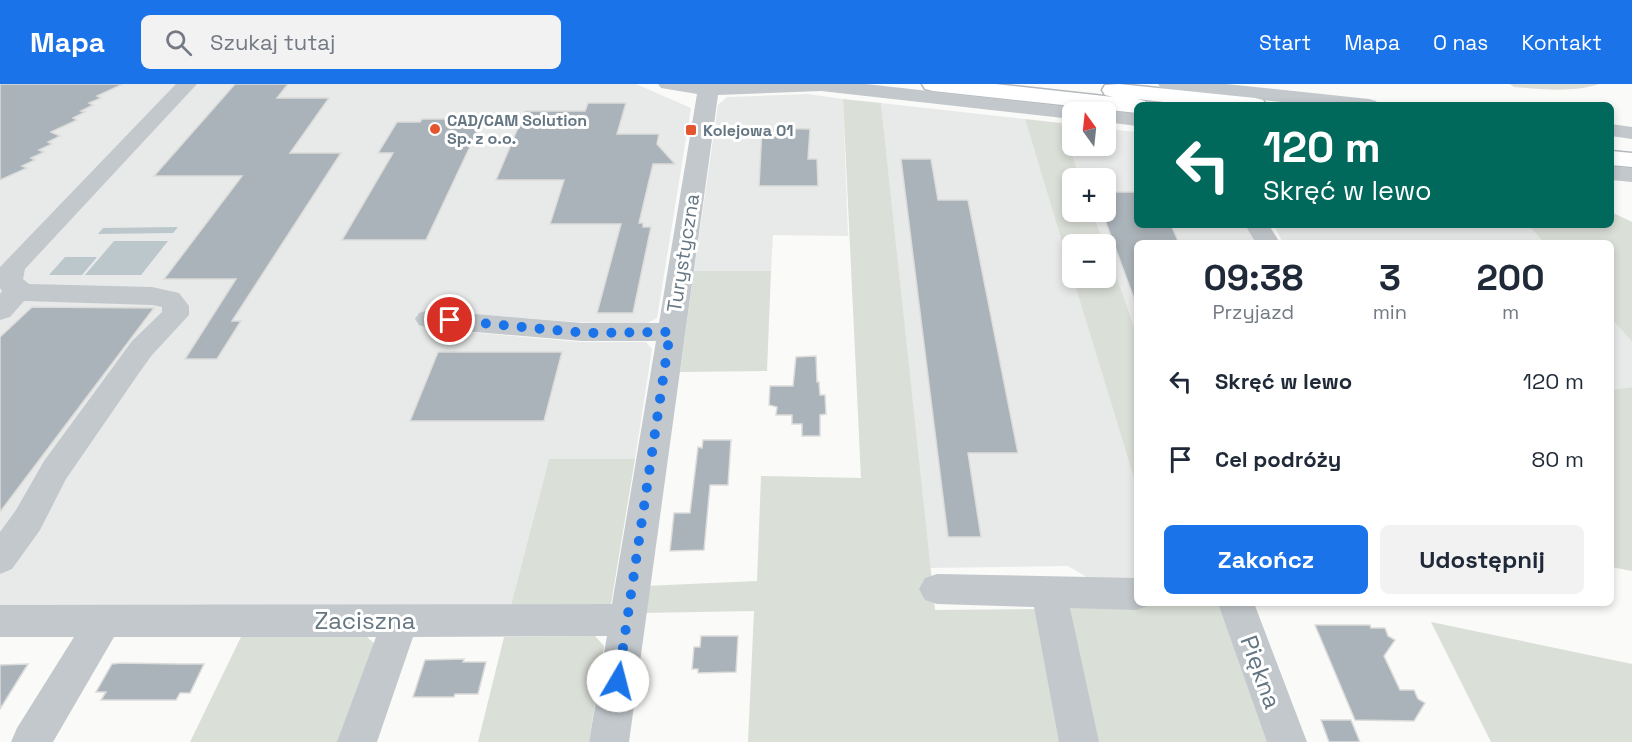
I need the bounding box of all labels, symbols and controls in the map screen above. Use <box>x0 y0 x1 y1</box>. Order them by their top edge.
search box <box>141 15 561 69</box>
text: Mapa <box>30 24 105 60</box>
icon: search <box>162 26 195 59</box>
text: Szukaj tutaj <box>210 28 335 56</box>
text: Start <box>1259 29 1311 56</box>
text: Mapa <box>1344 29 1400 56</box>
text: O nas <box>1433 29 1488 56</box>
text: Kontakt <box>1521 29 1602 56</box>
north arrow <box>1062 102 1116 156</box>
map controls <box>1062 102 1116 288</box>
place label: CAD/CAM Solution Sp. z o.o. <box>447 110 587 149</box>
place label: Kolejowa 01 <box>703 120 794 141</box>
text: 120 m <box>1263 121 1381 174</box>
marker: CAD/CAM Solution Sp. z o.o. <box>428 122 442 136</box>
marker: Kolejowa 01 <box>684 123 698 137</box>
icon: left <box>1164 126 1242 204</box>
button: + <box>1062 168 1116 222</box>
text: Skręć w lewo <box>1263 173 1432 208</box>
street label: Turystyczna <box>661 192 705 314</box>
button: − <box>1062 234 1116 288</box>
text: 09:38 <box>1203 255 1303 301</box>
text: 3 <box>1379 255 1401 301</box>
text: 200 <box>1476 255 1545 301</box>
pin <box>424 294 475 345</box>
text: Przyjazd <box>1213 299 1294 325</box>
text: min <box>1373 299 1407 325</box>
text: m <box>1502 299 1519 325</box>
icon: arrive <box>433 303 466 336</box>
icon: left <box>1164 365 1197 398</box>
text: Skręć w lewo <box>1215 367 1352 395</box>
text: 120 m <box>1523 367 1584 395</box>
icon: arrive <box>1164 443 1197 476</box>
text: Cel podróży <box>1215 445 1341 473</box>
text: 80 m <box>1532 445 1584 473</box>
button: Zakończ <box>1164 525 1368 594</box>
button: Udostępnij <box>1380 525 1584 594</box>
street label: Zaciszna <box>314 605 416 636</box>
street label: Piękna <box>1233 631 1289 713</box>
position arrow <box>586 649 650 713</box>

